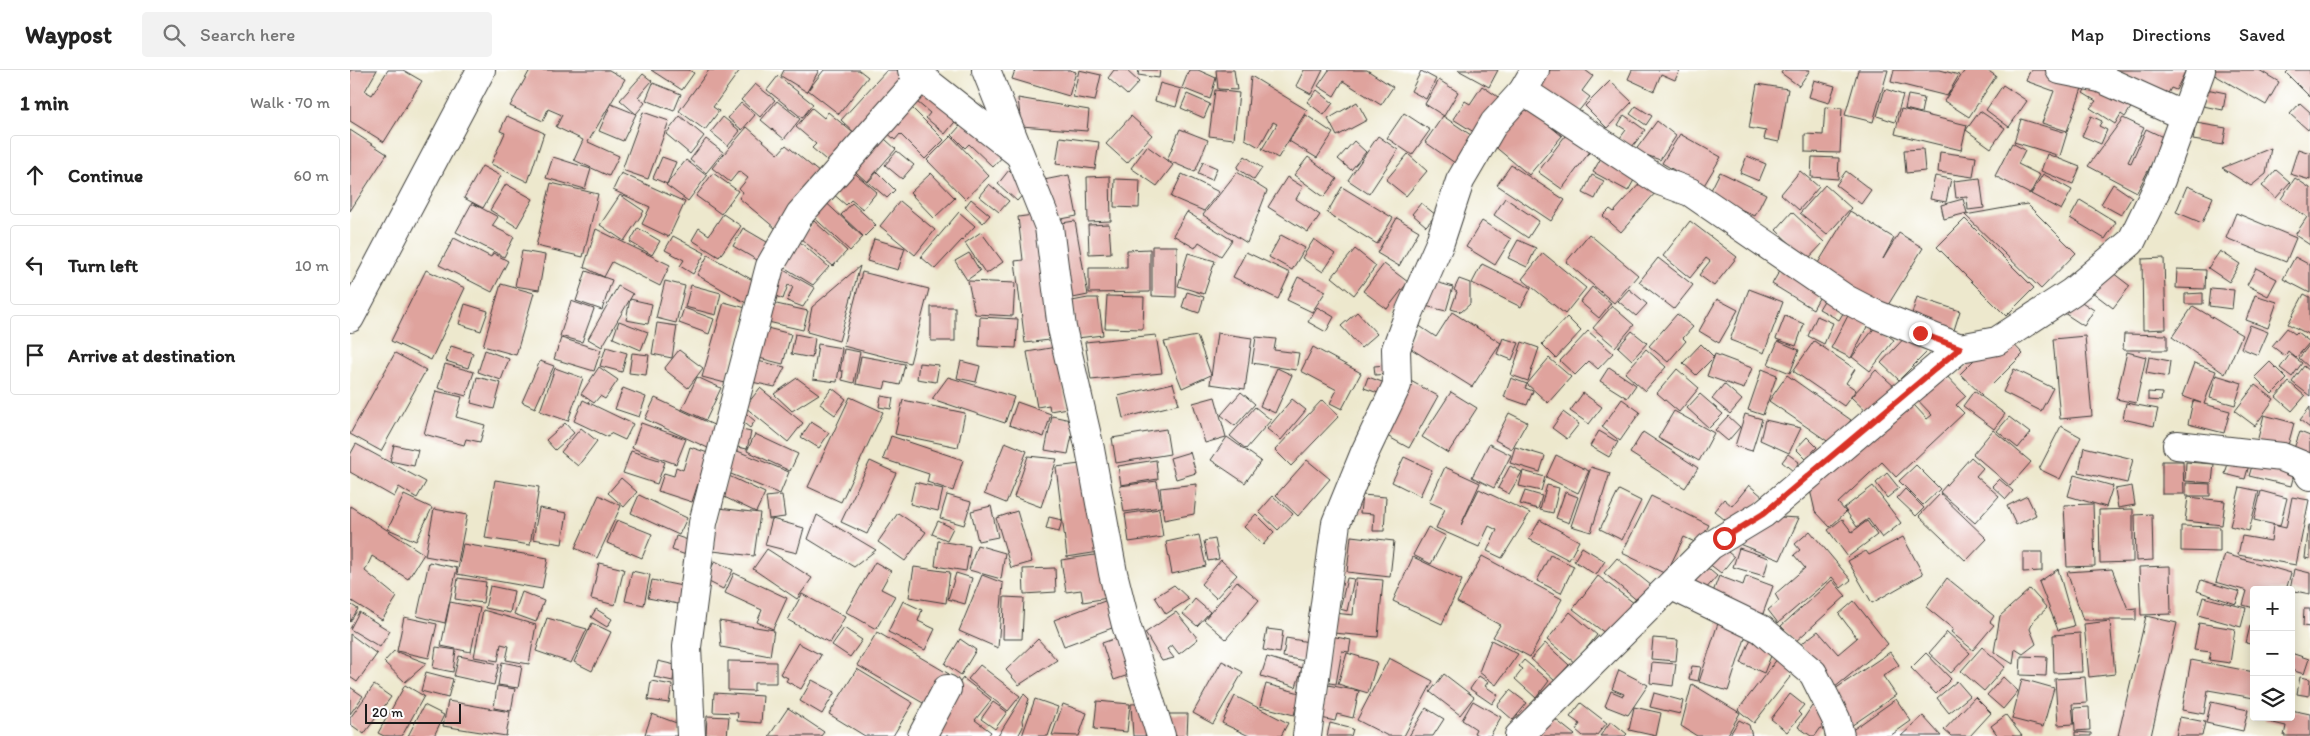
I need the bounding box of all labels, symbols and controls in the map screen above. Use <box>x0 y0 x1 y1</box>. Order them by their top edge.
search box <box>142 12 492 57</box>
text: Waypost <box>25 20 112 49</box>
icon: search <box>160 21 188 49</box>
text: Search here <box>200 23 295 46</box>
text: Map <box>2071 24 2104 46</box>
text: Directions <box>2132 24 2211 46</box>
text: Saved <box>2239 24 2285 46</box>
text: 1 min <box>20 90 69 115</box>
text: Walk · 70 m <box>250 93 330 112</box>
icon: ahead <box>21 161 49 189</box>
text: Continue <box>68 164 143 187</box>
text: 60 m <box>294 166 329 185</box>
icon: left <box>21 251 49 279</box>
text: Turn left <box>68 254 138 277</box>
text: 10 m <box>295 256 329 275</box>
route end <box>1909 322 1932 345</box>
icon: arrive <box>21 341 49 369</box>
text: Arrive at destination <box>68 344 235 367</box>
route start <box>1713 527 1736 550</box>
map controls <box>2250 586 2295 721</box>
button: + <box>2250 586 2295 631</box>
button: − <box>2250 631 2295 676</box>
button: layers <box>2250 676 2295 721</box>
scale bar <box>365 701 461 724</box>
text: 20 m <box>372 704 403 721</box>

